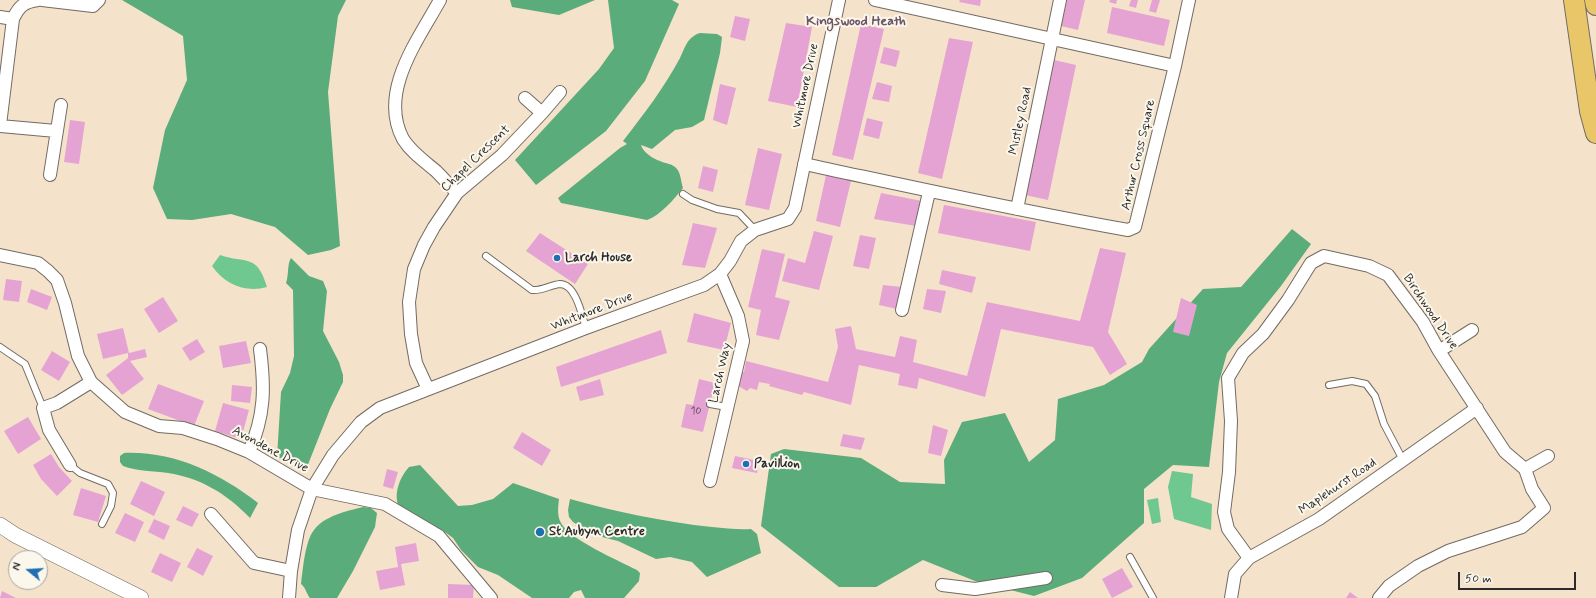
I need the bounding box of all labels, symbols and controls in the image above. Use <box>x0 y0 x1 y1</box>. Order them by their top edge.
district label: Kingswood Heath <box>806 14 906 30</box>
street label: Whitmore Drive <box>789 42 823 130</box>
street label: Mistley Road <box>1006 86 1036 156</box>
street label: Arthur Cross Square <box>1119 98 1159 212</box>
street label: Chapel Crescent <box>438 122 514 196</box>
place label: Larch House <box>565 250 632 266</box>
marker: Larch House <box>552 253 562 263</box>
street label: Birchwood Drive <box>1399 271 1461 353</box>
street label: Whitmore Drive <box>549 289 635 335</box>
street label: Larch Way <box>706 341 736 405</box>
house number: 10 <box>690 405 702 419</box>
street label: Avondene Drive <box>229 423 311 477</box>
street label: Maplehurst Road <box>1296 455 1380 519</box>
place label: Pavillion <box>754 456 800 472</box>
marker: Pavillion <box>741 459 751 469</box>
place label: St Aubyn Centre <box>549 524 645 540</box>
marker: St Aubyn Centre <box>534 526 546 538</box>
north arrow <box>8 550 48 590</box>
text: N <box>10 561 25 572</box>
scale bar <box>1460 564 1578 590</box>
text: 50 m <box>1465 571 1492 587</box>

